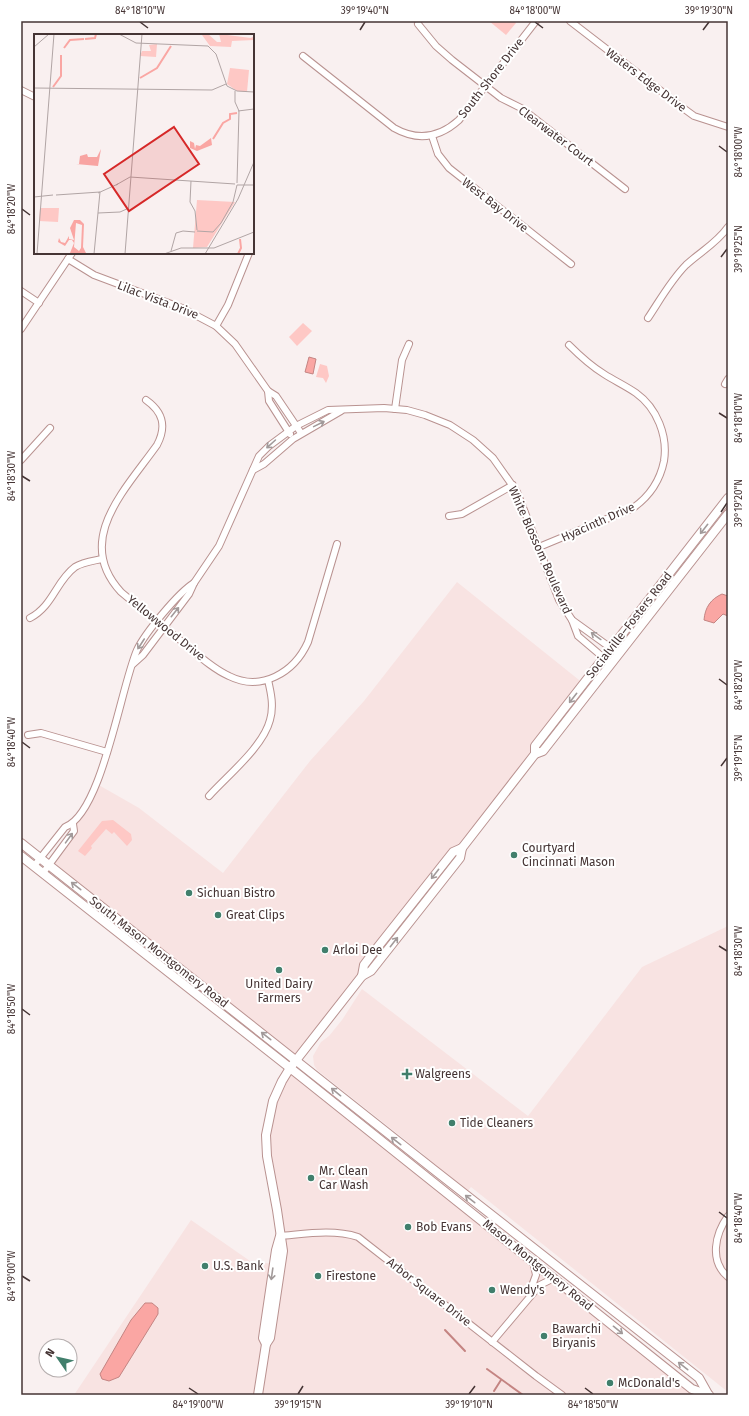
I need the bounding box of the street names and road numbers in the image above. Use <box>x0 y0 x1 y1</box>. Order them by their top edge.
street label: South Shore Drive <box>455 35 527 121</box>
street label: Waters Edge Drive <box>603 45 689 115</box>
street label: Clearwater Court <box>516 103 597 169</box>
street label: West Bay Drive <box>459 175 531 235</box>
street label: Lilac Vista Drive <box>115 278 201 322</box>
street label: White Blossom Boulevard <box>505 484 575 616</box>
street label: Hyacinth Drive <box>559 499 637 545</box>
street label: Socialville–Fosters Road <box>583 569 675 681</box>
street label: Yellowwood Drive <box>124 592 208 664</box>
street label: South Mason Montgomery Road <box>87 893 231 1011</box>
street label: Mason Montgomery Road <box>480 1216 596 1314</box>
street label: Arbor Square Drive <box>384 1255 474 1329</box>

